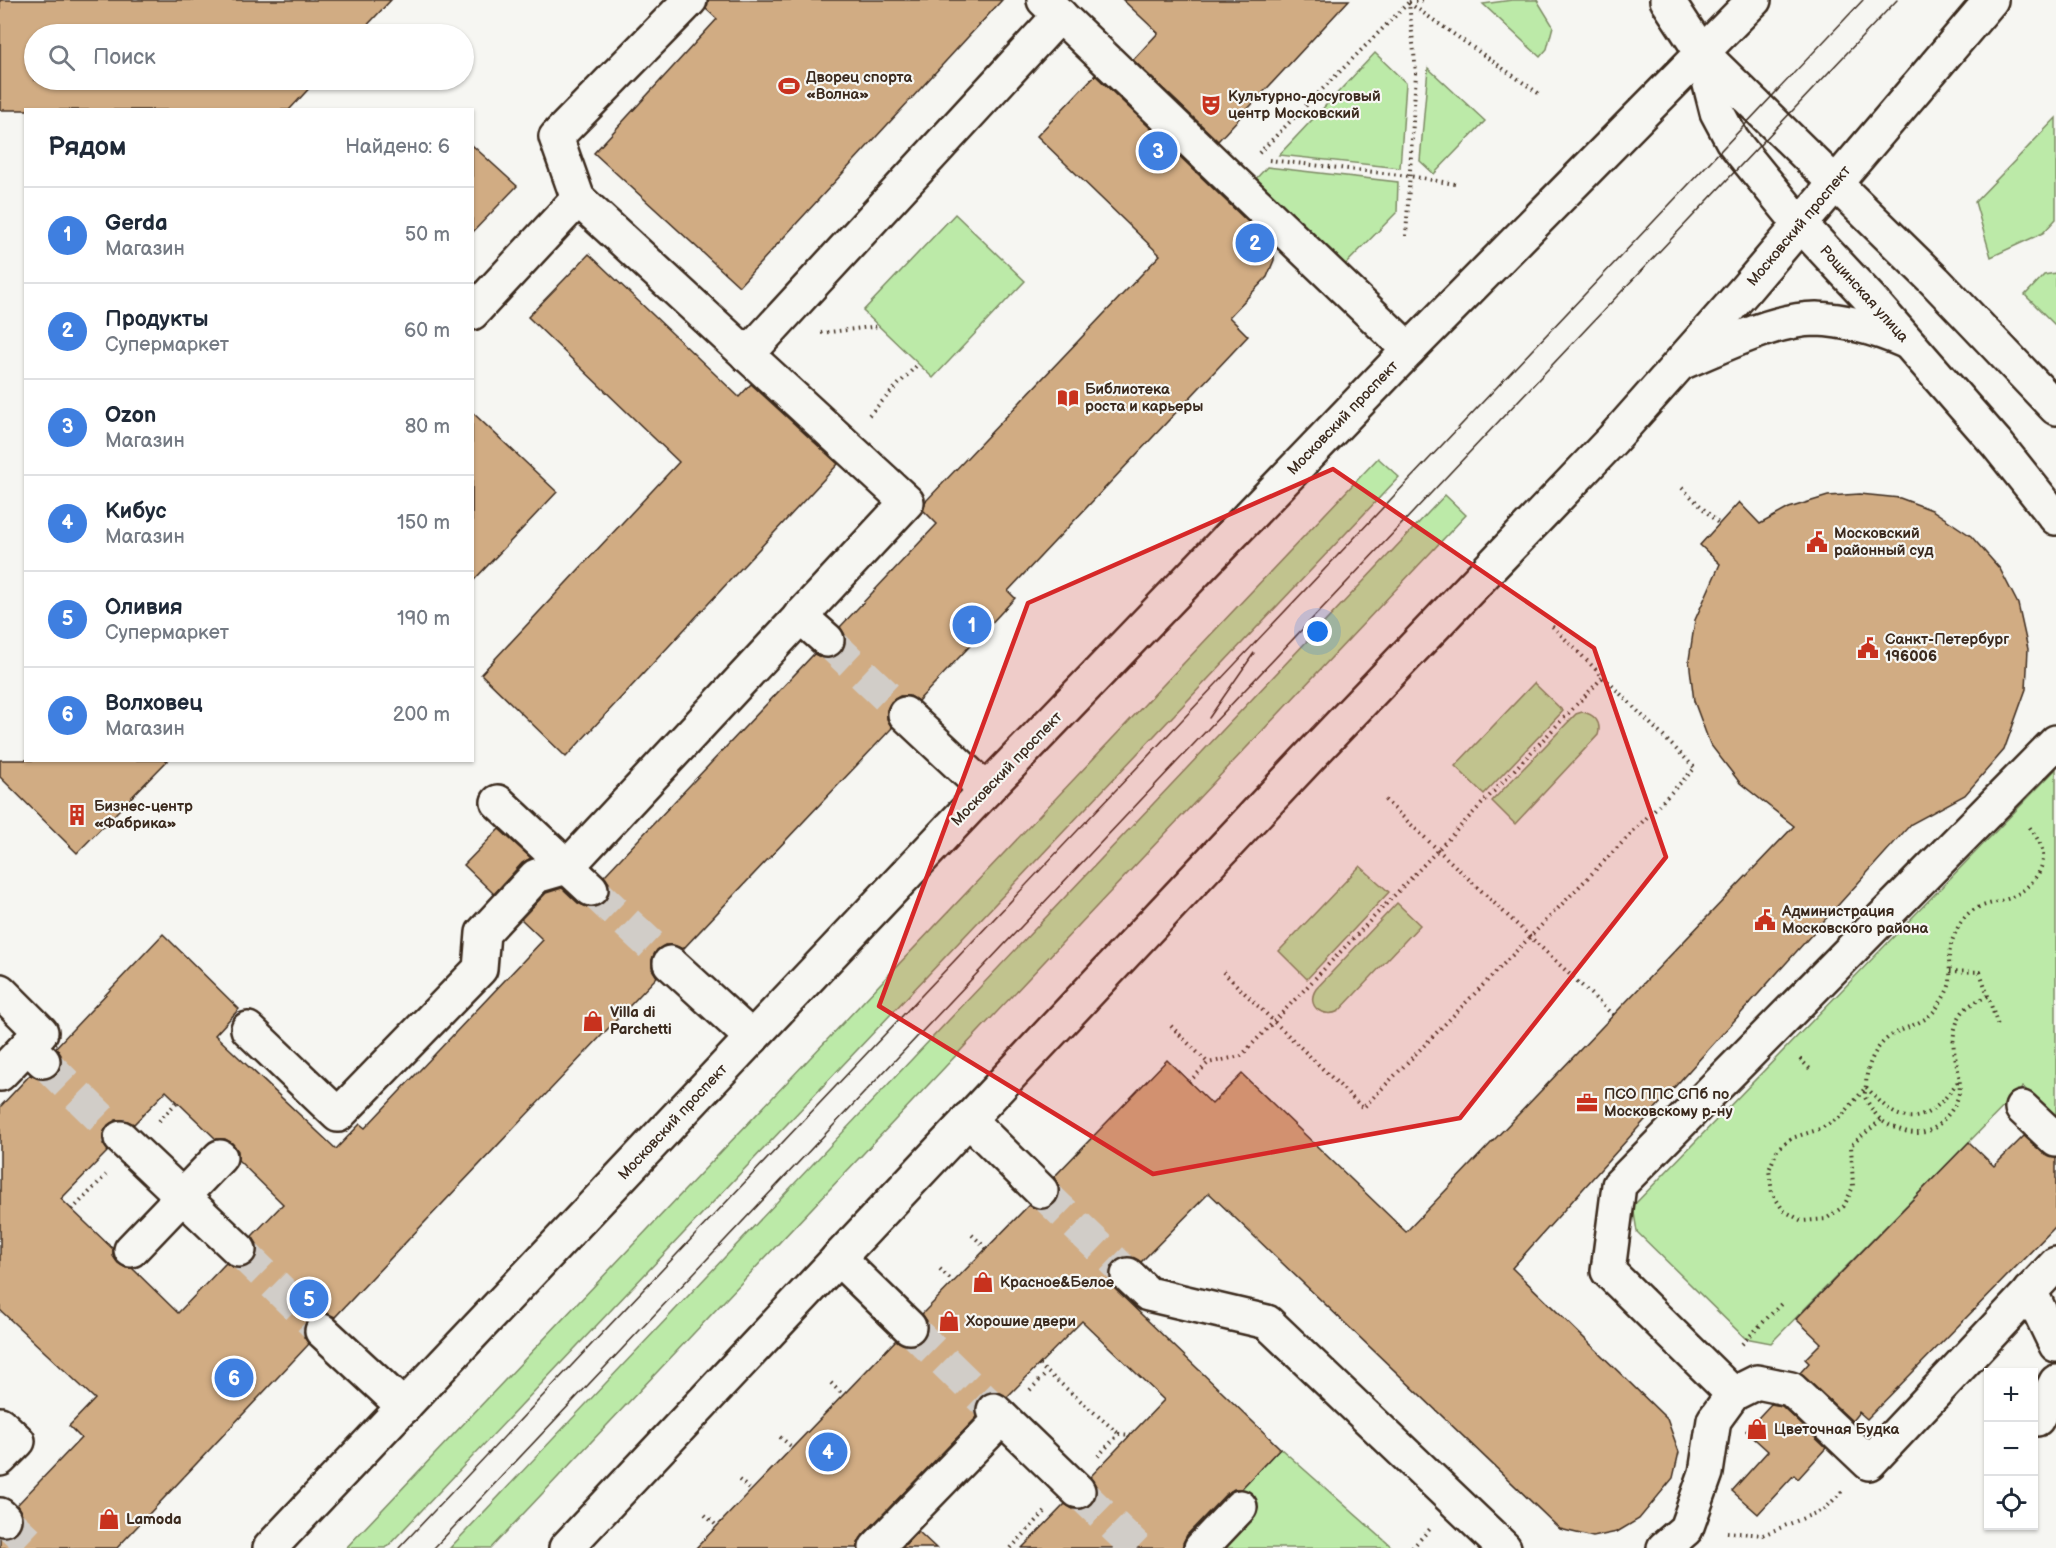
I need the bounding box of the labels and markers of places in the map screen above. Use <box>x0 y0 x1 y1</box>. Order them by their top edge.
place label: Дворец спорта «Волна» <box>806 68 912 104</box>
sports icon: Дворец спорта «Волна» <box>777 74 801 98</box>
place label: Культурно-досуговый центр Московский <box>1228 87 1381 123</box>
theatre icon: Культурно-досуговый центр Московский <box>1199 93 1223 117</box>
pin: 3 <box>1138 128 1178 174</box>
pin: 2 <box>1236 220 1274 266</box>
place label: Библиотека роста и карьеры <box>1085 380 1203 416</box>
library icon: Библиотека роста и карьеры <box>1056 386 1080 410</box>
place label: Московский районный суд <box>1834 524 1933 560</box>
public building icon: Московский районный суд <box>1805 530 1829 554</box>
pin: 1 <box>952 602 992 648</box>
place label: Санкт-Петербург 196006 <box>1885 630 2009 666</box>
public building icon: Санкт-Петербург 196006 <box>1856 636 1880 660</box>
place label: Бизнес-центр «Фабрика» <box>94 797 193 833</box>
building icon: Бизнес-центр «Фабрика» <box>65 803 89 827</box>
place label: Администрация Московского района <box>1781 902 1929 938</box>
public building icon: Администрация Московского района <box>1753 908 1777 932</box>
place label: Villa di Parchetti <box>610 1003 672 1039</box>
shop icon: Villa di Parchetti <box>581 1009 605 1033</box>
place label: ПСО ППС СПб по Московскому р-ну <box>1604 1085 1733 1121</box>
office icon: ПСО ППС СПб по Московскому р-ну <box>1575 1091 1599 1115</box>
shop icon: Красное&Белое <box>971 1270 995 1294</box>
place label: Красное&Белое <box>1000 1273 1114 1292</box>
pin: 5 <box>290 1276 328 1322</box>
shop icon: Хорошие двери <box>937 1309 961 1333</box>
place label: Хорошие двери <box>965 1312 1076 1331</box>
pin: 6 <box>214 1356 254 1400</box>
shop icon: Цветочная Будка <box>1745 1417 1769 1441</box>
place label: Цветочная Будка <box>1774 1420 1899 1439</box>
pin: 4 <box>808 1430 848 1474</box>
shop icon: Lamoda <box>97 1507 121 1531</box>
place label: Lamoda <box>126 1510 182 1529</box>

